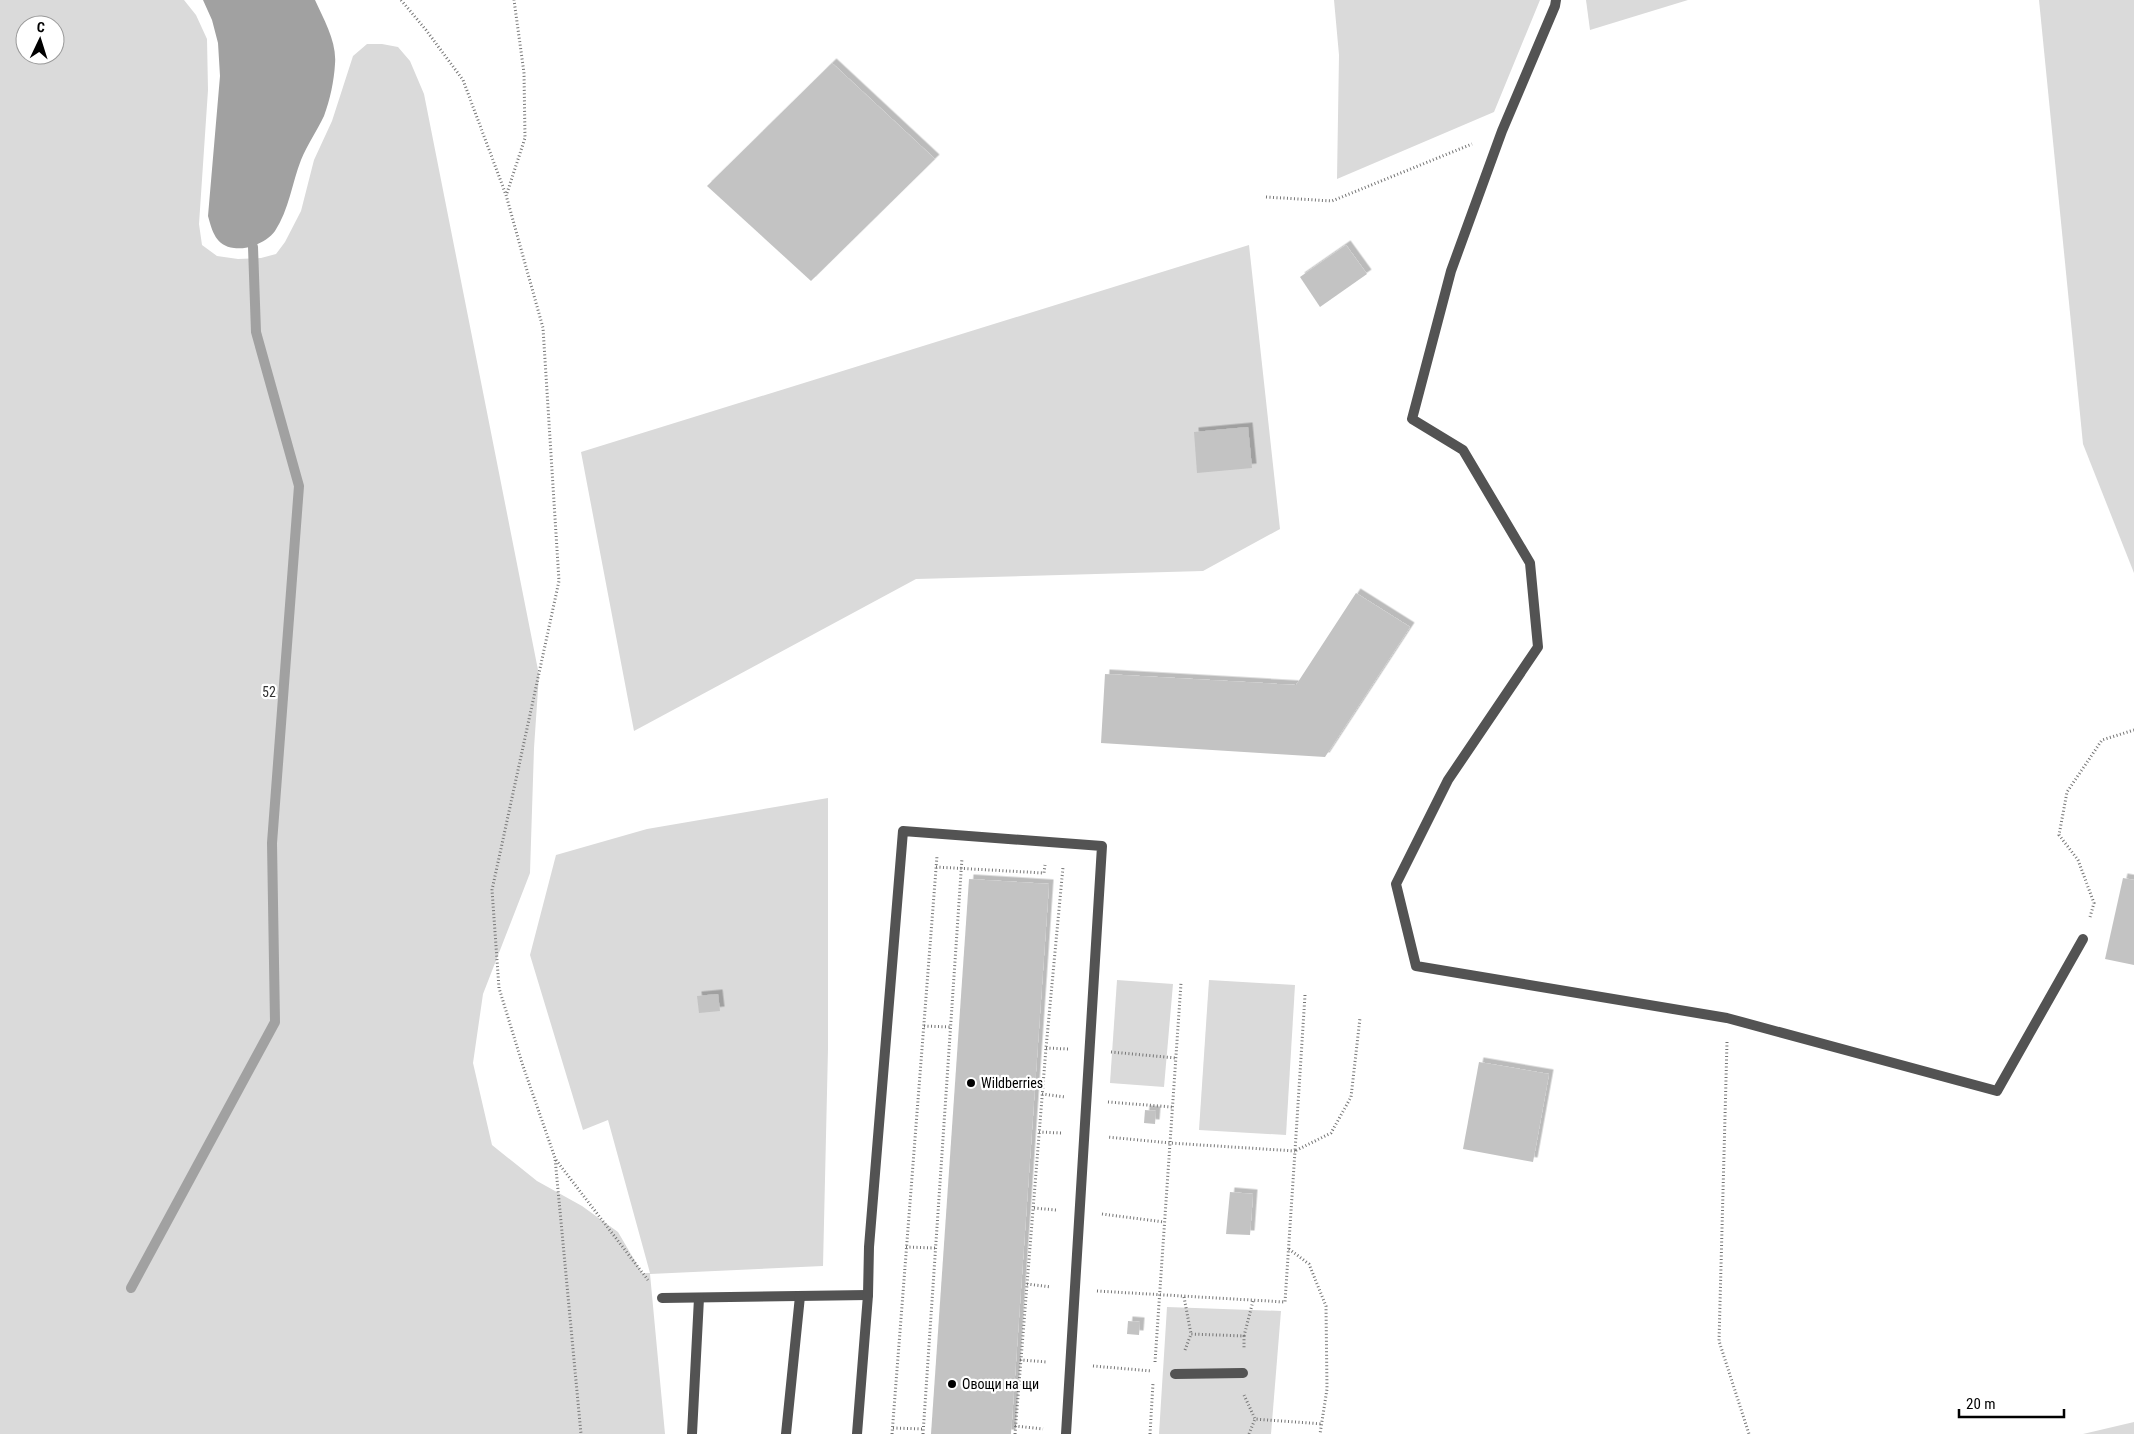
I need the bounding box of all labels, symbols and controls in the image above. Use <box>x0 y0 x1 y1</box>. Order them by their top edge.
north arrow <box>15 15 65 65</box>
text: С <box>36 19 45 35</box>
park label: 52 <box>262 684 276 700</box>
place label: Wildberries <box>981 1075 1043 1091</box>
marker: Wildberries <box>965 1077 977 1089</box>
place label: Овощи на щи <box>962 1376 1039 1392</box>
marker: Овощи на щи <box>946 1378 958 1390</box>
scale bar <box>1959 1386 2064 1418</box>
text: 20 m <box>1966 1395 1996 1413</box>

